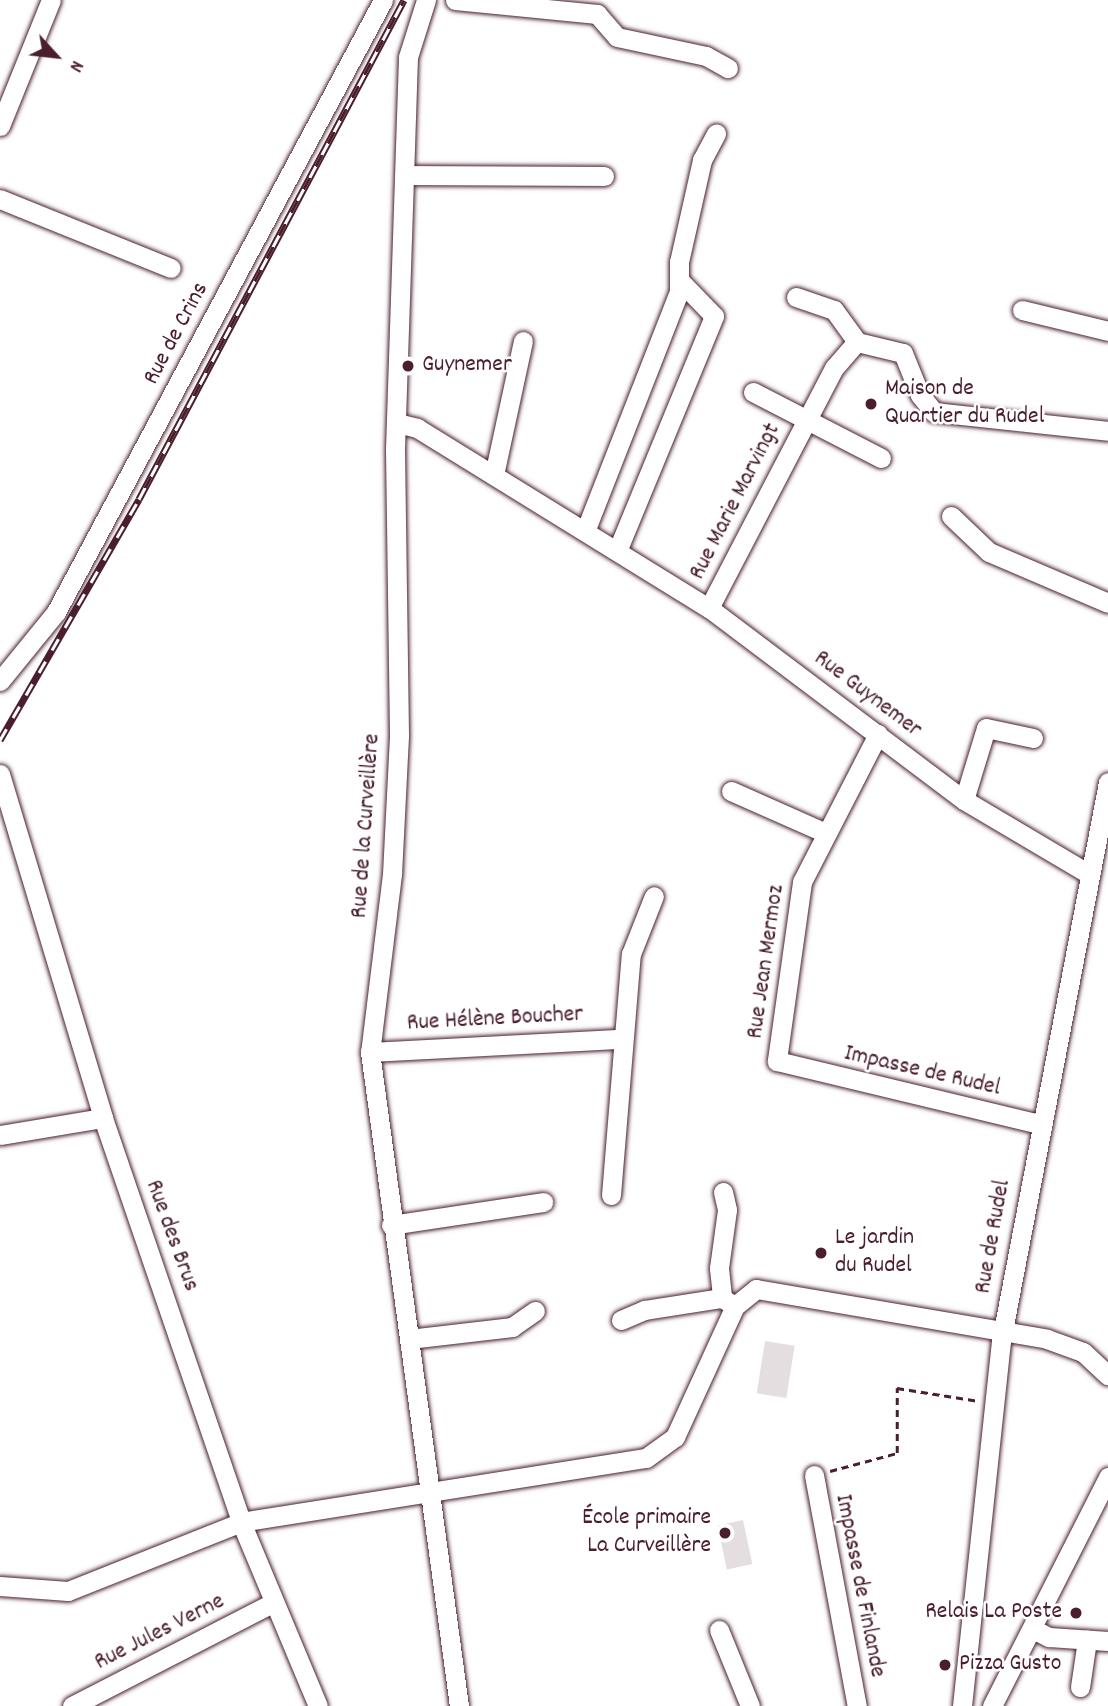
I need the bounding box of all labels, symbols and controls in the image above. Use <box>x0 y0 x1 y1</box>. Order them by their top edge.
north arrow <box>21 21 91 91</box>
text: N <box>61 55 89 76</box>
street label: Rue de Crins <box>138 278 216 390</box>
place label: Guynemer <box>422 352 512 380</box>
marker: Guynemer <box>400 358 416 374</box>
place label: Maison de Quartier du Rudel <box>885 376 1044 432</box>
marker: Maison de Quartier du Rudel <box>863 396 879 412</box>
street label: Rue Marie Marvingt <box>684 419 788 585</box>
street label: Rue Guynemer <box>807 645 927 745</box>
street label: Rue de la Curveillère <box>346 733 388 919</box>
street label: Rue Jean Mermoz <box>742 883 792 1041</box>
street label: Rue Hélène Boucher <box>406 1001 584 1039</box>
street label: Impasse de Rudel <box>841 1040 1003 1104</box>
street label: Rue des Brus <box>138 1176 204 1296</box>
street label: Rue de Rudel <box>970 1178 1018 1296</box>
place label: Le jardin du Rudel <box>835 1225 914 1281</box>
marker: Le jardin du Rudel <box>813 1245 829 1261</box>
street label: Impasse de Finlande <box>827 1492 891 1680</box>
place label: École primaire La Curveillère <box>582 1505 711 1561</box>
marker: École primaire La Curveillère <box>717 1525 733 1541</box>
street label: Rue Jules Verne <box>90 1588 230 1678</box>
place label: Relais La Poste <box>925 1599 1062 1627</box>
marker: Relais La Poste <box>1068 1605 1084 1621</box>
place label: Pizza Gusto <box>959 1651 1061 1679</box>
marker: Pizza Gusto <box>937 1657 953 1673</box>

